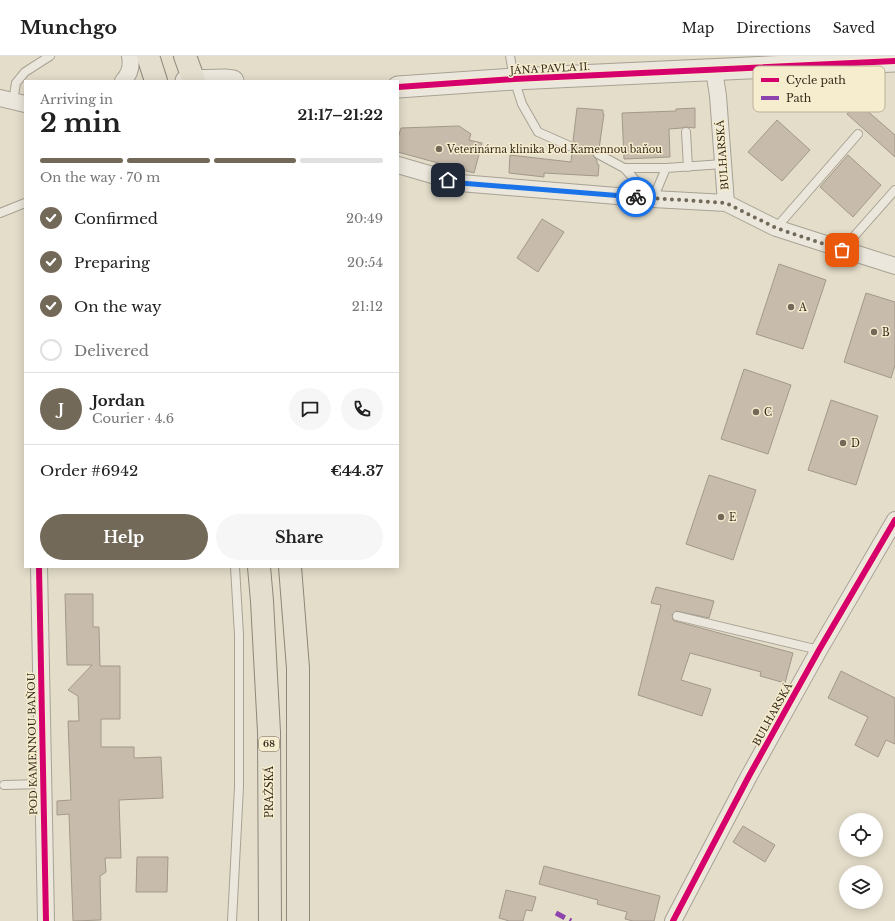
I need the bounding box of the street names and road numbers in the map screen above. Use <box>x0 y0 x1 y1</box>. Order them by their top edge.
street label: JÁNA PAVLA II. <box>508 59 590 77</box>
street label: BULHARSKÁ <box>713 119 731 191</box>
street label: POD KAMENNOU BAŇOU <box>24 672 40 815</box>
street label: BULHARSKÁ <box>749 680 795 748</box>
road number: 68 <box>259 737 279 751</box>
street label: PRAŽSKÁ <box>262 766 276 818</box>

